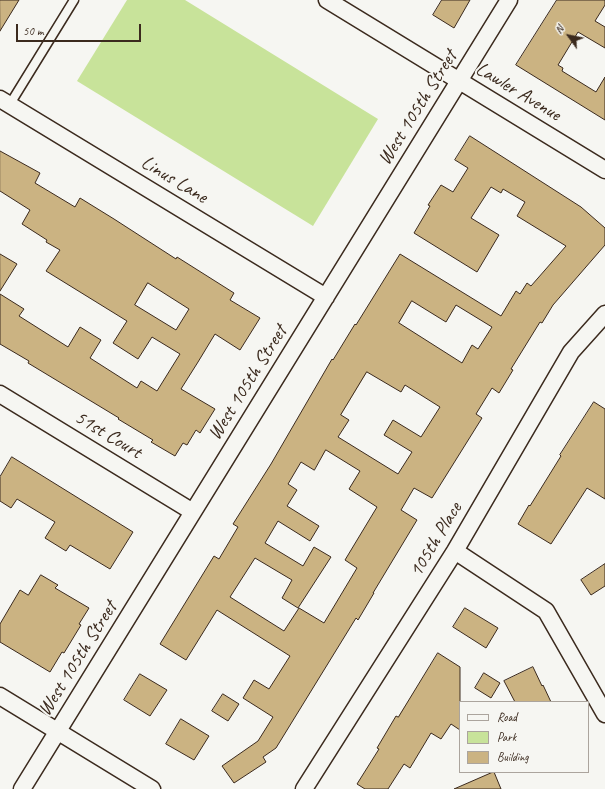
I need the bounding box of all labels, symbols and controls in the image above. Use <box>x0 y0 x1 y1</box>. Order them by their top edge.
scale bar <box>18 16 143 42</box>
north arrow <box>549 16 589 56</box>
text: 50 m <box>23 23 43 39</box>
text: N <box>551 23 567 36</box>
street label: West 105th Street <box>373 46 463 170</box>
street label: Lawler Avenue <box>471 57 565 127</box>
street label: Linus Lane <box>136 151 212 209</box>
street label: West 105th Street <box>203 321 293 445</box>
street label: 51st Court <box>70 406 146 464</box>
street label: 105th Place <box>404 498 468 582</box>
street label: West 105th Street <box>33 597 123 721</box>
legend <box>459 701 589 773</box>
text: Road <box>497 709 517 725</box>
text: Park <box>497 729 516 745</box>
text: Building <box>497 749 529 765</box>

